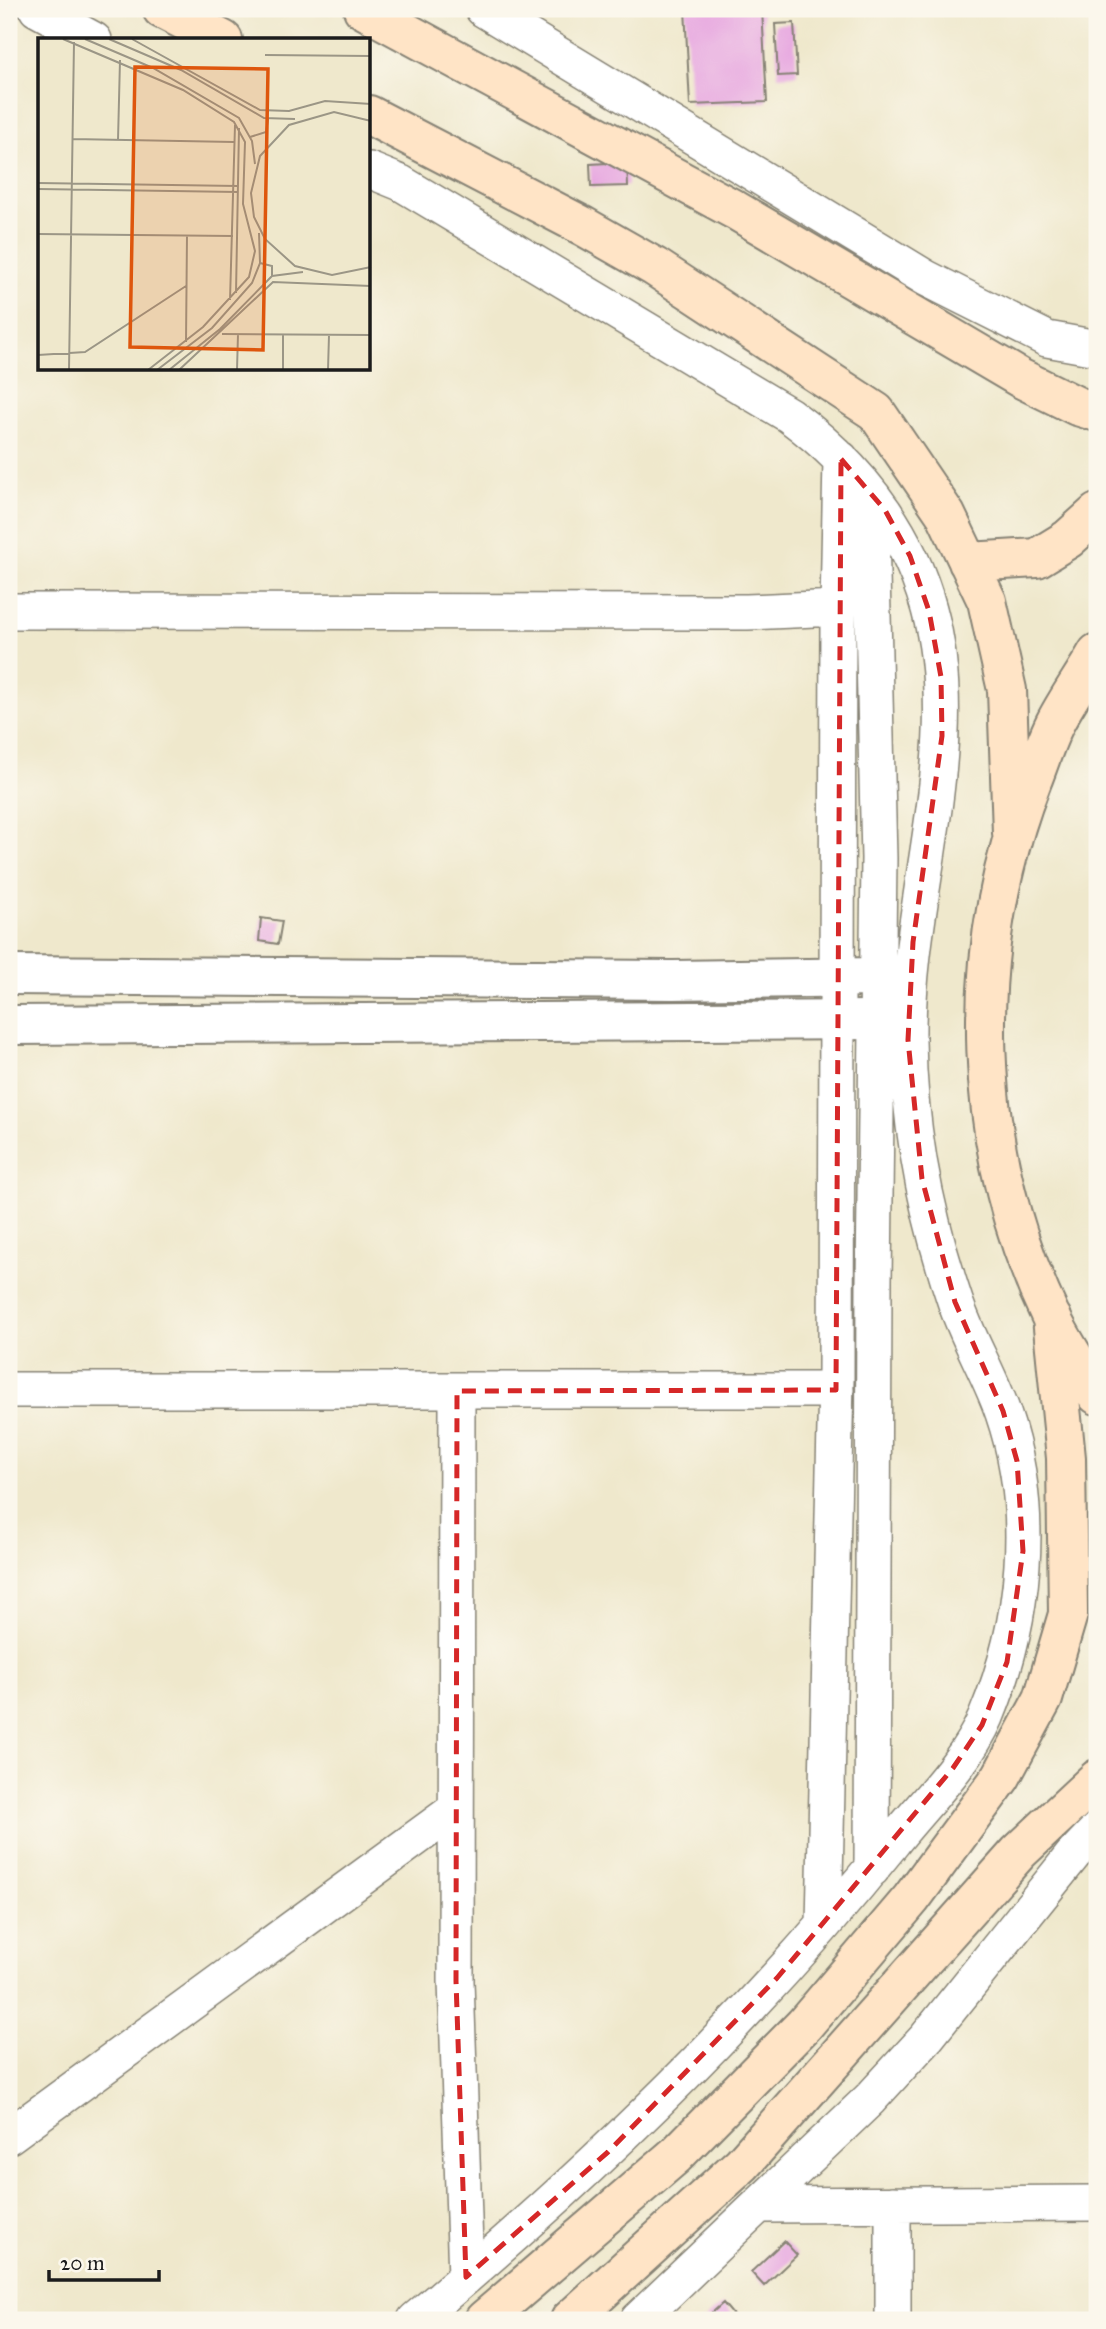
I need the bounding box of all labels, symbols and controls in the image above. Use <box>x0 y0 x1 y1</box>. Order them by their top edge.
inset map <box>38 38 371 371</box>
scale bar <box>49 2238 159 2282</box>
text: 20 m <box>60 2250 105 2276</box>

